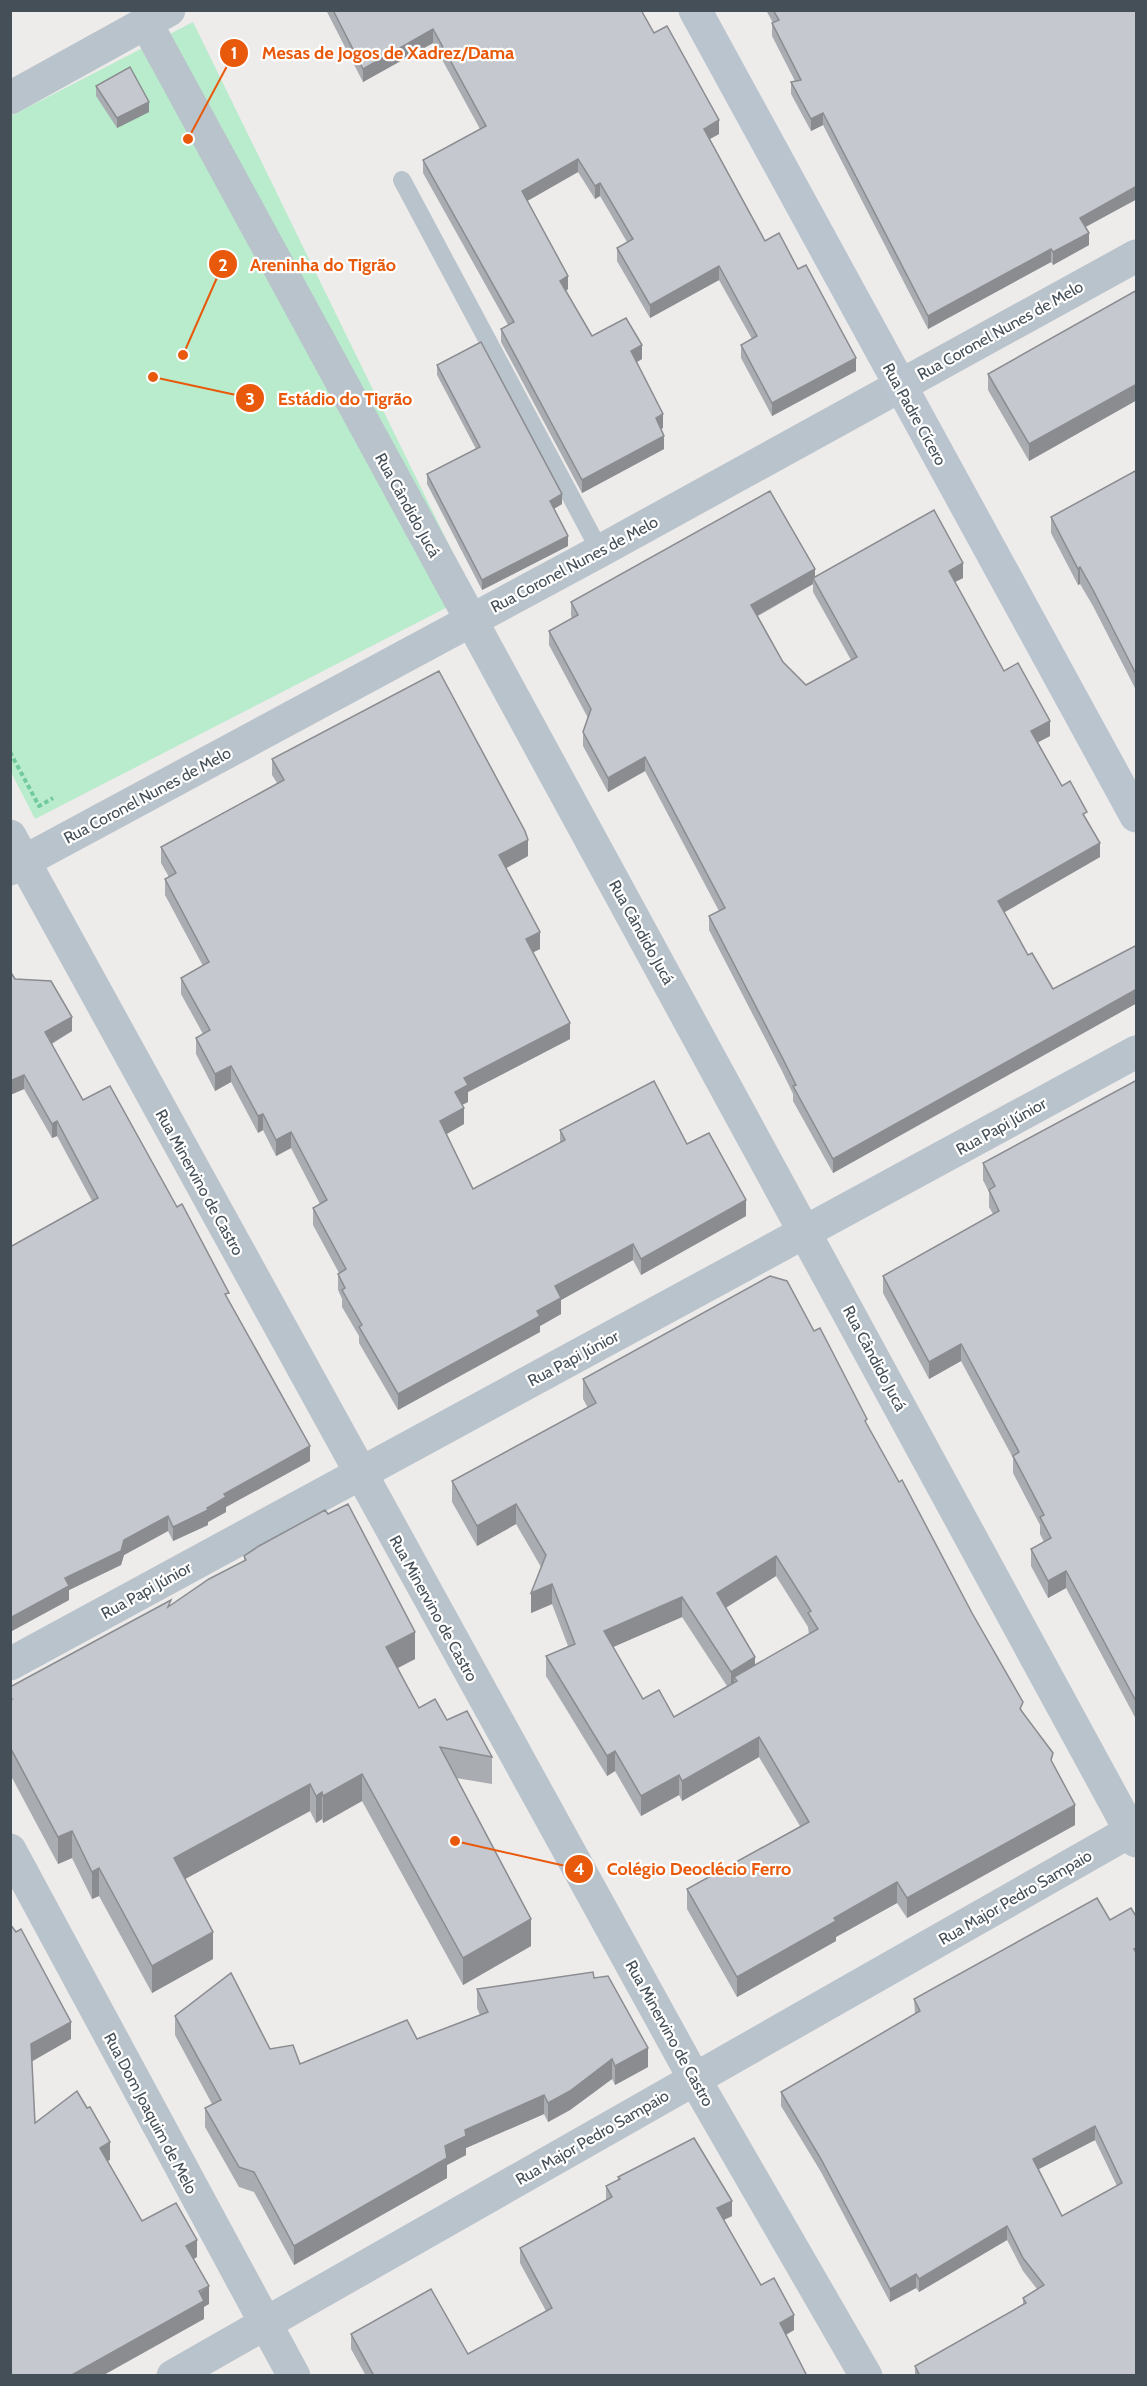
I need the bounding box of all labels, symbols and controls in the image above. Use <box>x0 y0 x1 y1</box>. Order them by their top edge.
callout: Mesas de Jogos de Xadrez/Dama <box>219 35 526 71</box>
text: 1 <box>231 42 237 64</box>
text: Mesas de Jogos de Xadrez/Dama <box>262 42 514 64</box>
callout: Areninha do Tigrão <box>208 246 408 282</box>
text: 2 <box>218 254 228 276</box>
text: Areninha do Tigrão <box>250 254 396 276</box>
street label: Rua Coronel Nunes de Melo <box>914 277 1087 384</box>
street label: Rua Padre Cícero <box>879 360 951 469</box>
callout: Estádio do Tigrão <box>235 380 424 416</box>
text: 3 <box>245 388 255 410</box>
text: Estádio do Tigrão <box>278 388 412 410</box>
street label: Rua Cândido Jucá <box>371 450 444 561</box>
street label: Rua Coronel Nunes de Melo <box>487 512 661 617</box>
street label: Rua Coronel Nunes de Melo <box>60 743 234 848</box>
street label: Rua Cândido Jucá <box>605 877 678 988</box>
street label: Rua Papi Júnior <box>953 1093 1050 1159</box>
street label: Rua Minervino de Castro <box>151 1106 248 1259</box>
street label: Rua Cândido Jucá <box>839 1302 910 1414</box>
street label: Rua Papi Júnior <box>525 1326 623 1390</box>
street label: Rua Minervino de Castro <box>385 1532 482 1685</box>
street label: Rua Papi Júnior <box>98 1557 195 1623</box>
street label: Rua Major Pedro Sampaio <box>935 1846 1095 1949</box>
callout: Colégio Deoclécio Ferro <box>564 1851 803 1887</box>
text: 4 <box>573 1858 585 1880</box>
text: Colégio Deoclécio Ferro <box>607 1858 791 1880</box>
street label: Rua Minervino de Castro <box>621 1957 718 2110</box>
street label: Rua Dom Joaquim de Melo <box>100 2029 201 2197</box>
street label: Rua Major Pedro Sampaio <box>512 2086 672 2189</box>

